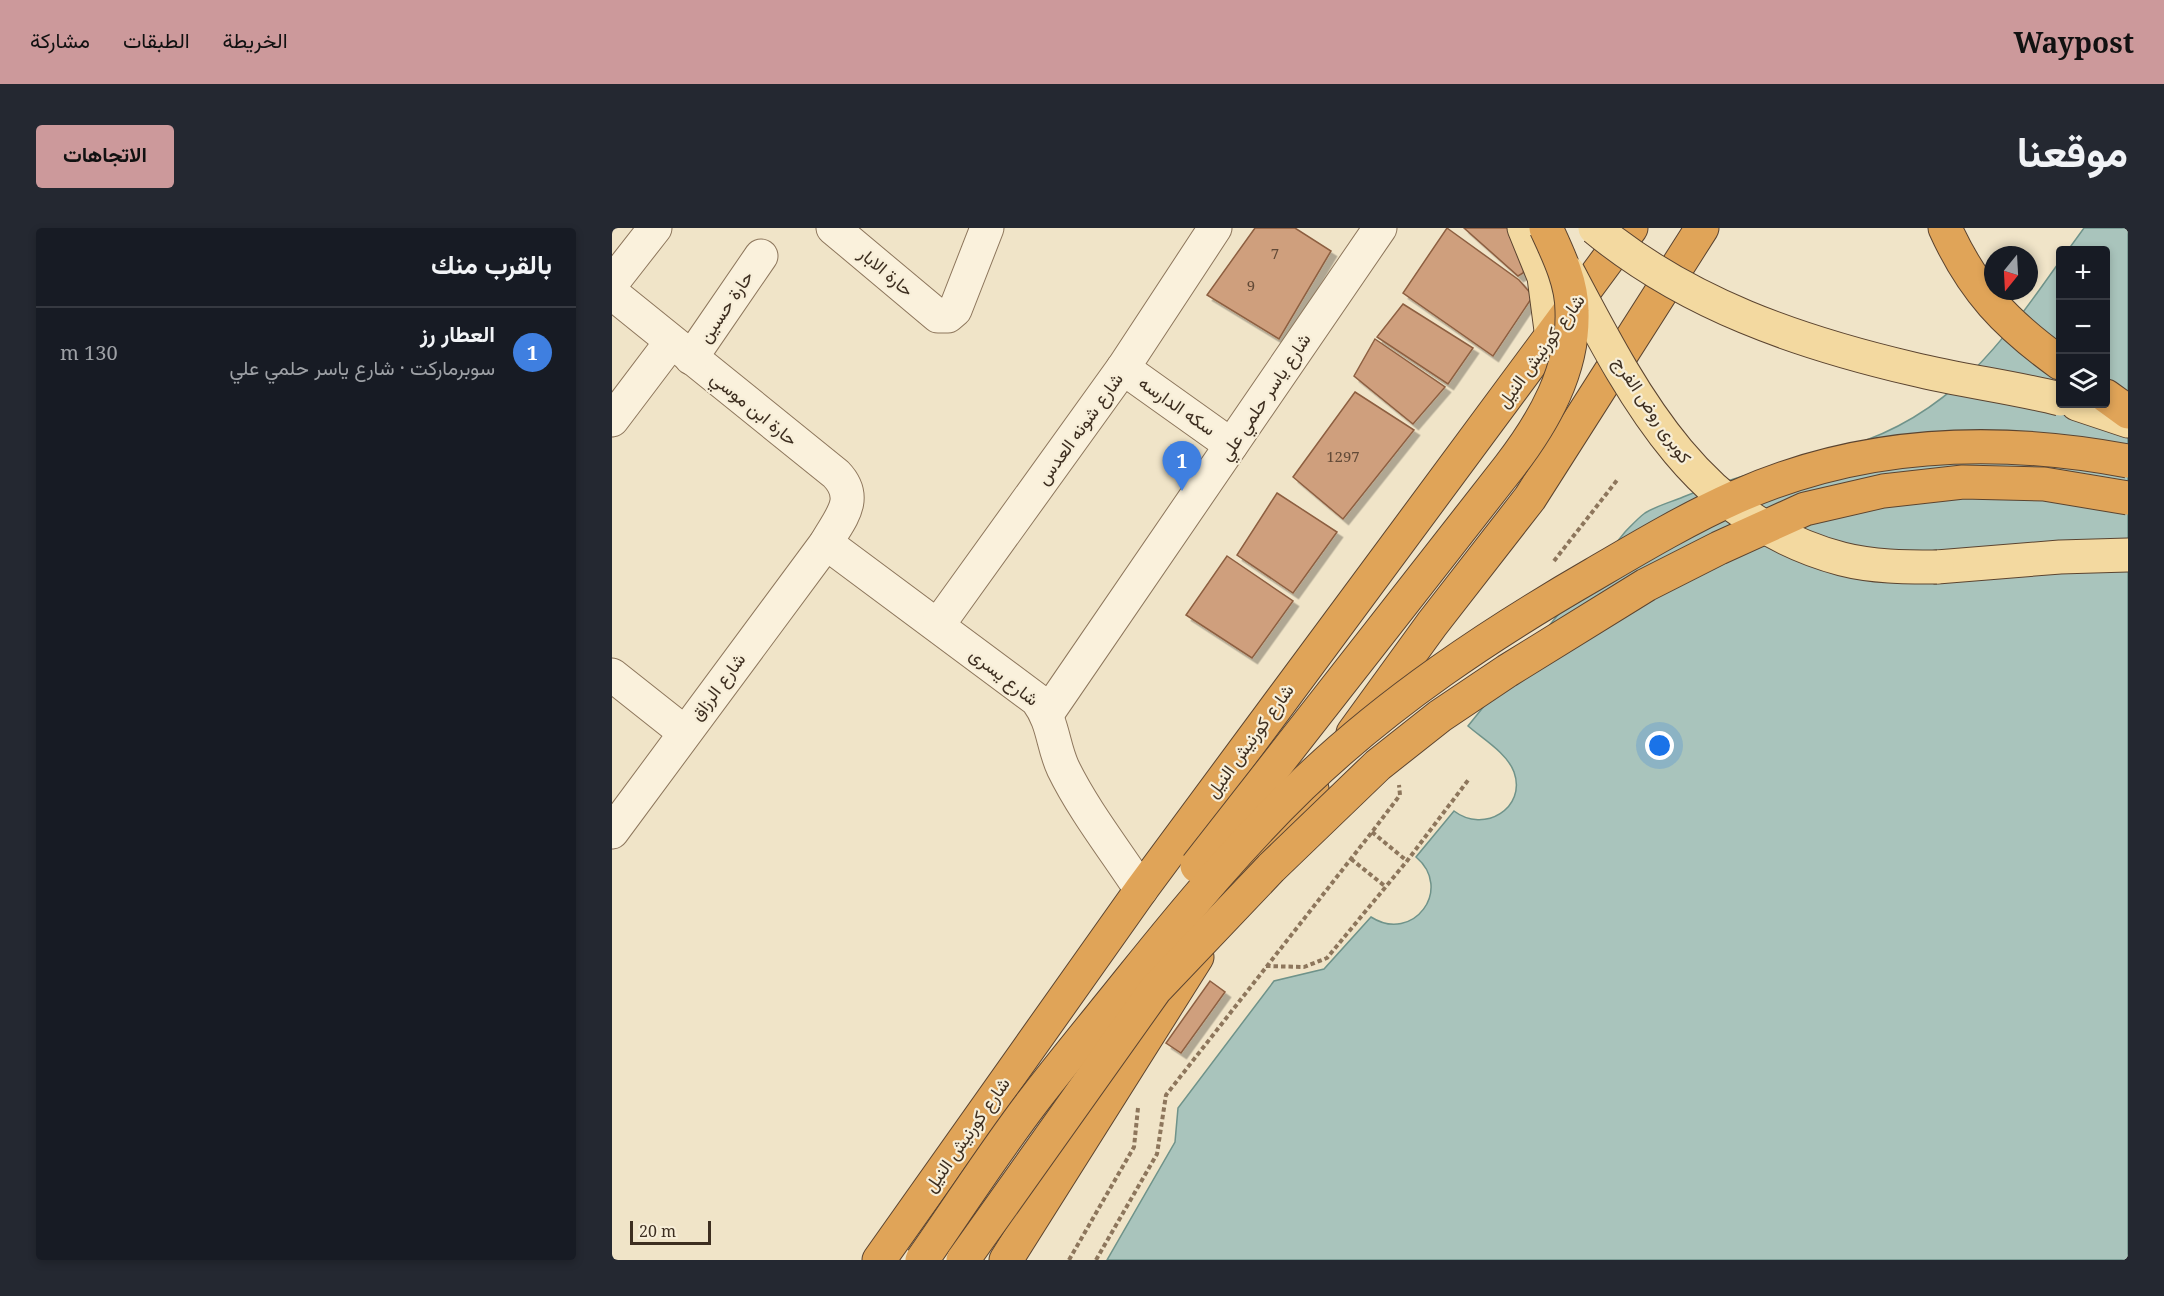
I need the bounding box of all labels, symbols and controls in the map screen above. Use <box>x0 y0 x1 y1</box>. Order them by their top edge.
text: Waypost <box>2013 23 2134 61</box>
text: مشاركة <box>30 26 90 54</box>
text: الطبقات <box>123 26 190 54</box>
text: الخريطة <box>223 26 288 54</box>
text: موقعنا <box>2017 122 2128 179</box>
button: الاتجاهات <box>36 125 174 188</box>
street label: حارة الابار <box>853 240 919 301</box>
house number: 7 <box>1271 243 1279 263</box>
text: بالقرب منك <box>431 246 552 282</box>
north arrow <box>1984 246 2038 300</box>
map controls <box>2056 246 2110 408</box>
button: + <box>2056 246 2110 300</box>
street label: حارة حسين <box>692 266 758 347</box>
house number: 9 <box>1247 275 1255 295</box>
street label: شارع كورنيش النيل <box>1491 289 1590 413</box>
button: − <box>2056 300 2110 354</box>
text: العطار رز <box>420 318 495 348</box>
street label: شارع ياسر حلمي علي <box>1213 328 1319 467</box>
text: 130 m <box>60 339 118 366</box>
text: 1 <box>527 339 538 366</box>
street label: كوبرى روض الفرج <box>1607 351 1697 468</box>
text: سوبرماركت · شارع ياسر حلمي علي <box>229 354 495 381</box>
button: layers <box>2056 354 2110 408</box>
street label: حارة ابن موسي <box>704 366 803 454</box>
street label: شارع شونه العدس <box>1030 368 1129 490</box>
street label: سكه الدارسه <box>1134 370 1221 440</box>
pin: 1 <box>1162 442 1202 491</box>
house number: 1297 <box>1326 446 1360 466</box>
street label: شارع يسرى <box>965 642 1044 711</box>
street label: شارع الرزاق <box>684 648 751 726</box>
street label: شارع كورنيش النيل <box>1200 679 1299 803</box>
your location <box>1645 731 1674 760</box>
street label: شارع كورنيش النيل <box>918 1072 1016 1197</box>
scale bar <box>630 1218 711 1246</box>
text: 20 m <box>639 1220 676 1242</box>

